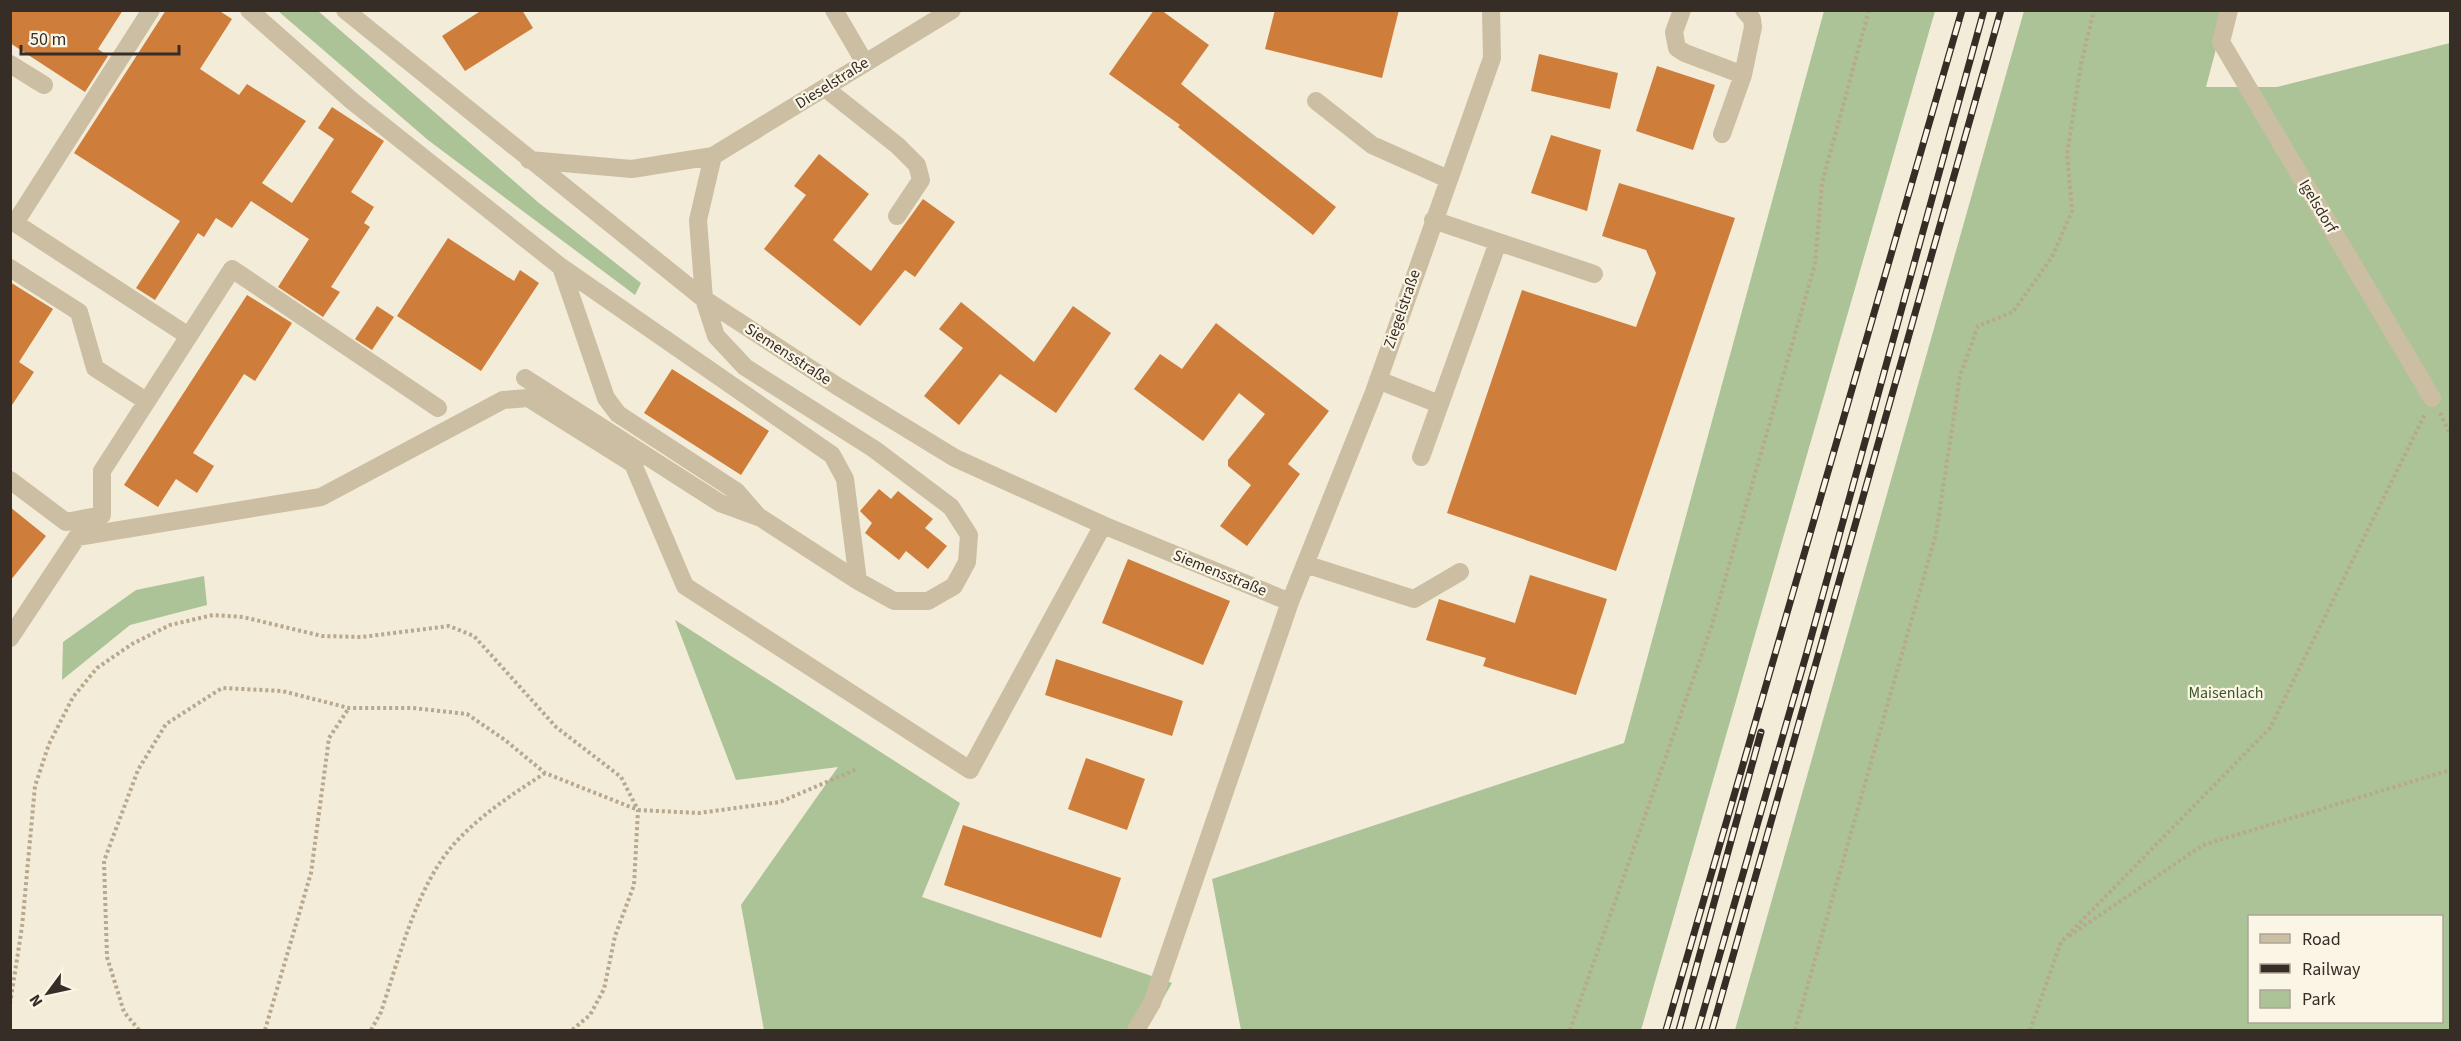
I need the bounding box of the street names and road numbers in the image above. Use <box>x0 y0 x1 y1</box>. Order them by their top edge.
street label: Dieselstraße <box>791 52 873 114</box>
street label: Igelsdorf <box>2293 175 2343 238</box>
street label: Ziegelstraße <box>1378 266 1426 352</box>
street label: Siemensstraße <box>740 318 836 390</box>
street label: Siemensstraße <box>1170 544 1270 602</box>

